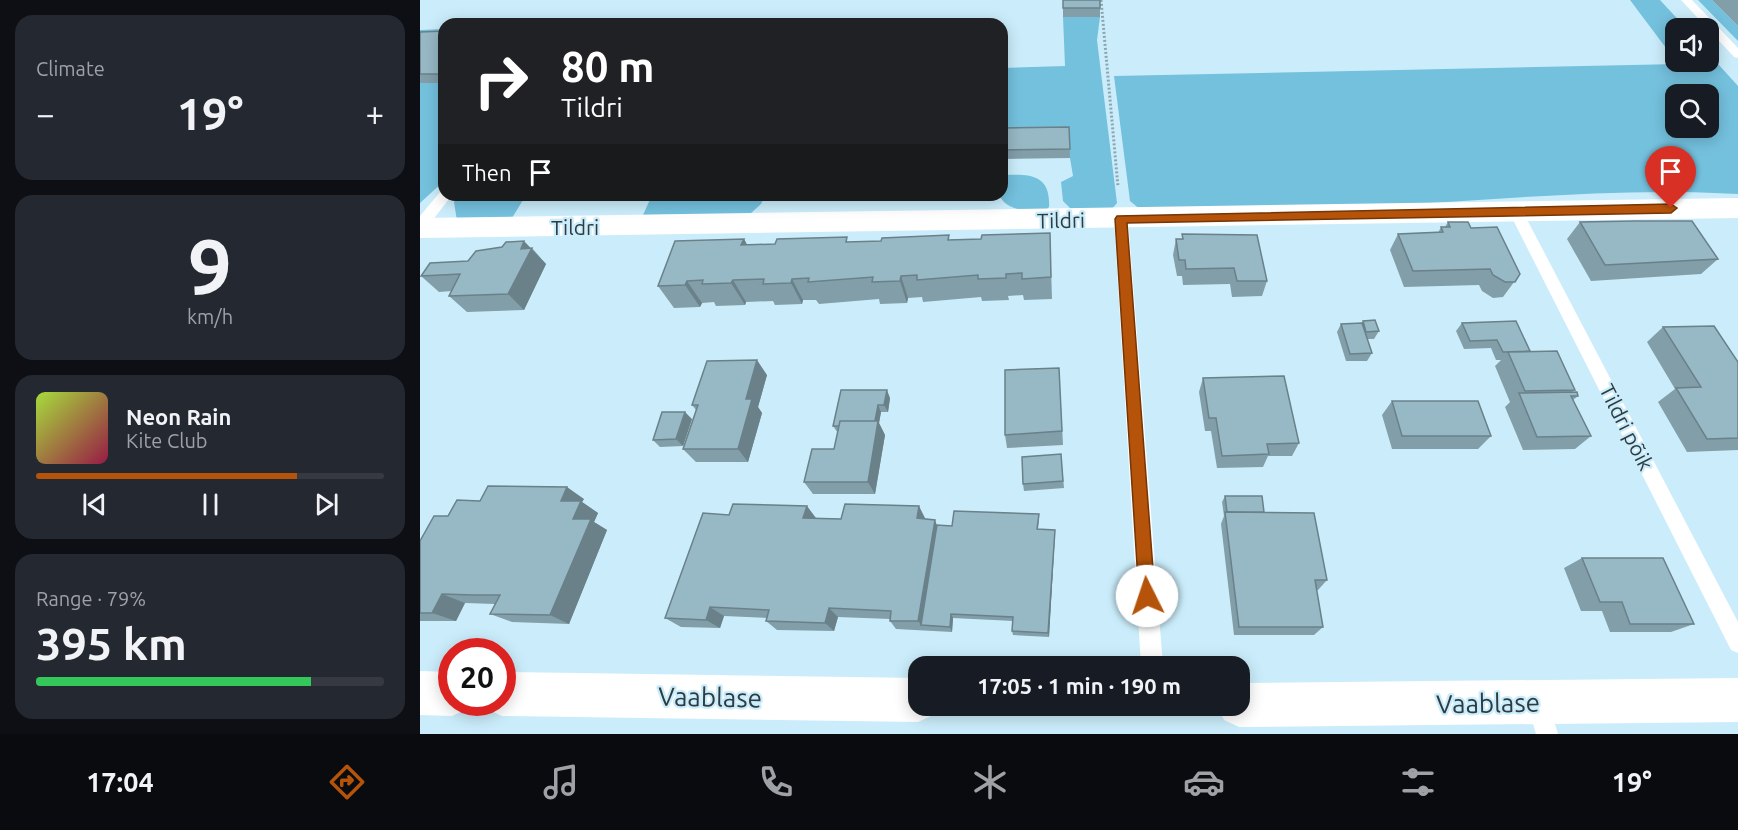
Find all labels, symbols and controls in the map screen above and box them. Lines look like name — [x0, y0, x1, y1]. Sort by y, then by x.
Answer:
map controls — [1665, 18, 1719, 138]
button: sound — [1665, 18, 1719, 72]
icon: right — [462, 42, 540, 120]
text: 80 m — [561, 43, 655, 90]
text: Climate — [36, 57, 105, 80]
button: search — [1665, 84, 1719, 138]
text: 19° — [177, 88, 243, 139]
text: Tildri — [561, 92, 623, 122]
text: − — [36, 95, 55, 132]
text: + — [365, 95, 384, 132]
pin — [1645, 146, 1696, 208]
icon: arrive — [1654, 155, 1687, 188]
icon: arrive — [524, 156, 557, 189]
text: Then — [462, 160, 512, 185]
street label: Tildri — [1037, 208, 1085, 232]
street label: Tildri — [551, 215, 599, 239]
text: 9 — [188, 222, 232, 310]
text: km/h — [187, 305, 233, 328]
street label: Tildri põik — [1595, 380, 1659, 474]
text: Neon Rain — [126, 404, 231, 429]
text: Kite Club — [126, 429, 208, 452]
icon: previous — [78, 488, 111, 521]
icon: pause — [194, 488, 227, 521]
icon: next — [310, 488, 343, 521]
position arrow — [1115, 564, 1179, 628]
text: Range · 79% — [36, 587, 146, 610]
text: 395 km — [36, 618, 187, 669]
speed limit sign: 20 — [438, 638, 516, 716]
text: 17:05 · 1 min · 190 m — [977, 673, 1181, 698]
street label: Vaablase — [658, 682, 762, 712]
street label: Vaablase — [1436, 688, 1540, 718]
icon: directions — [326, 761, 368, 803]
icon: music — [540, 761, 582, 803]
icon: phone — [755, 761, 797, 803]
icon: climate — [969, 761, 1011, 803]
icon: car — [1183, 761, 1225, 803]
icon: filters — [1397, 761, 1439, 803]
text: 17:04 — [86, 767, 154, 797]
text: 19° — [1612, 767, 1652, 797]

